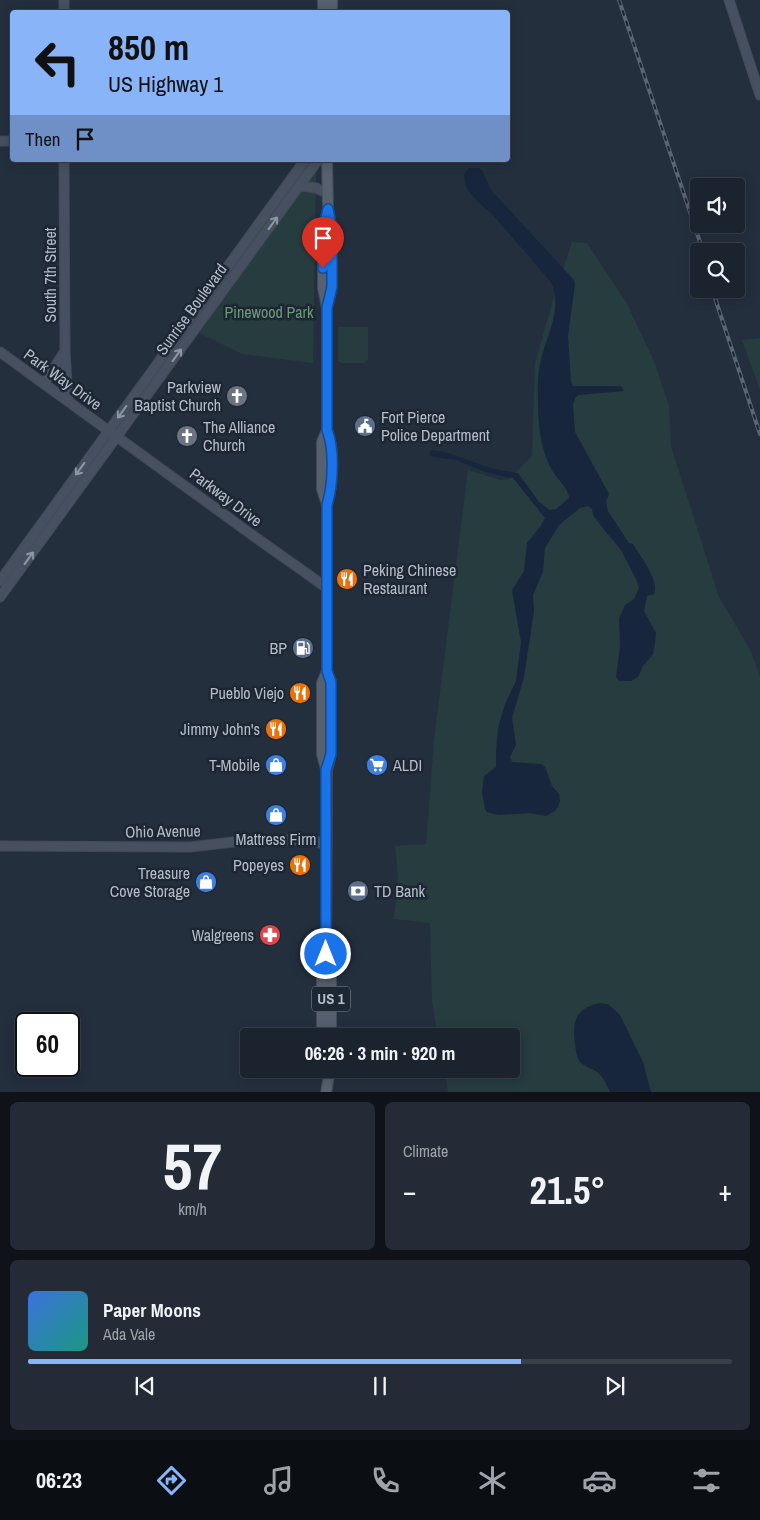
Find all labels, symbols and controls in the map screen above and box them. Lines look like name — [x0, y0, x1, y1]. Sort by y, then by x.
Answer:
text: 850 m — [108, 24, 189, 71]
icon: left — [25, 30, 90, 95]
text: US Highway 1 — [108, 69, 223, 99]
icon: arrive — [71, 125, 99, 153]
text: Then — [25, 126, 61, 152]
map controls — [690, 178, 745, 298]
button: sound — [690, 178, 745, 233]
one-way arrow — [268, 216, 278, 230]
pin — [302, 217, 344, 268]
icon: arrive — [309, 224, 337, 252]
street label: South 7th Street — [39, 227, 61, 322]
button: search — [690, 243, 745, 298]
street label: Sunrise Boulevard — [150, 259, 232, 359]
park label: Pinewood Park — [225, 301, 314, 323]
street label: Park Way Drive — [20, 343, 106, 415]
one-way arrow — [172, 348, 182, 362]
place label: Parkview Baptist Church — [134, 376, 222, 416]
church icon: Parkview Baptist Church — [225, 384, 249, 408]
one-way arrow — [117, 405, 127, 419]
place label: Fort Pierce Police Department — [381, 406, 490, 446]
public building icon: Fort Pierce Police Department — [353, 414, 377, 438]
place label: The Alliance Church — [203, 416, 275, 456]
church icon: The Alliance Church — [175, 424, 199, 448]
one-way arrow — [75, 462, 85, 476]
street label: Parkway Drive — [185, 463, 267, 531]
one-way arrow — [24, 551, 34, 565]
place label: Peking Chinese Restaurant — [363, 559, 456, 599]
restaurant icon: Peking Chinese Restaurant — [335, 567, 359, 591]
fuel station icon: BP — [291, 636, 315, 660]
place label: BP — [269, 637, 287, 659]
restaurant icon: Pueblo Viejo — [288, 681, 312, 705]
place label: Pueblo Viejo — [210, 682, 284, 704]
restaurant icon: Jimmy John's — [264, 717, 288, 741]
place label: Jimmy John's — [180, 718, 260, 740]
shop icon: T-Mobile — [264, 753, 288, 777]
supermarket icon: ALDI — [365, 753, 389, 777]
place label: T-Mobile — [209, 754, 260, 776]
place label: ALDI — [392, 754, 422, 776]
shop icon: Mattress Firm — [264, 803, 288, 827]
street label: Ohio Avenue — [125, 819, 201, 843]
place label: Mattress Firm — [236, 828, 316, 850]
restaurant icon: Popeyes — [288, 853, 312, 877]
place label: Popeyes — [233, 854, 284, 876]
place label: Treasure Cove Storage — [110, 862, 190, 902]
shop icon: Treasure Cove Storage — [194, 870, 218, 894]
bank icon: TD Bank — [346, 879, 370, 903]
place label: TD Bank — [374, 880, 425, 902]
pharmacy icon: Walgreens — [258, 923, 282, 947]
place label: Walgreens — [192, 924, 254, 946]
position arrow — [299, 927, 351, 979]
road number: US 1 — [312, 986, 350, 1012]
speed limit sign: 60 — [15, 1012, 80, 1077]
text: 06:26 · 3 min · 920 m — [305, 1040, 455, 1066]
text: 57 — [163, 1122, 222, 1209]
text: Climate — [403, 1140, 448, 1162]
text: 21.5° — [530, 1165, 605, 1216]
text: − — [403, 1172, 416, 1210]
text: + — [719, 1172, 732, 1210]
text: km/h — [178, 1198, 207, 1220]
text: Paper Moons — [103, 1297, 201, 1323]
text: Ada Vale — [103, 1323, 155, 1345]
icon: previous — [131, 1372, 159, 1400]
icon: pause — [366, 1372, 394, 1400]
icon: next — [601, 1372, 629, 1400]
icon: directions — [154, 1463, 189, 1498]
icon: music — [261, 1463, 296, 1498]
icon: phone — [368, 1463, 403, 1498]
icon: climate — [475, 1463, 510, 1498]
icon: car — [582, 1463, 617, 1498]
icon: filters — [689, 1463, 724, 1498]
text: 06:23 — [36, 1465, 82, 1495]

